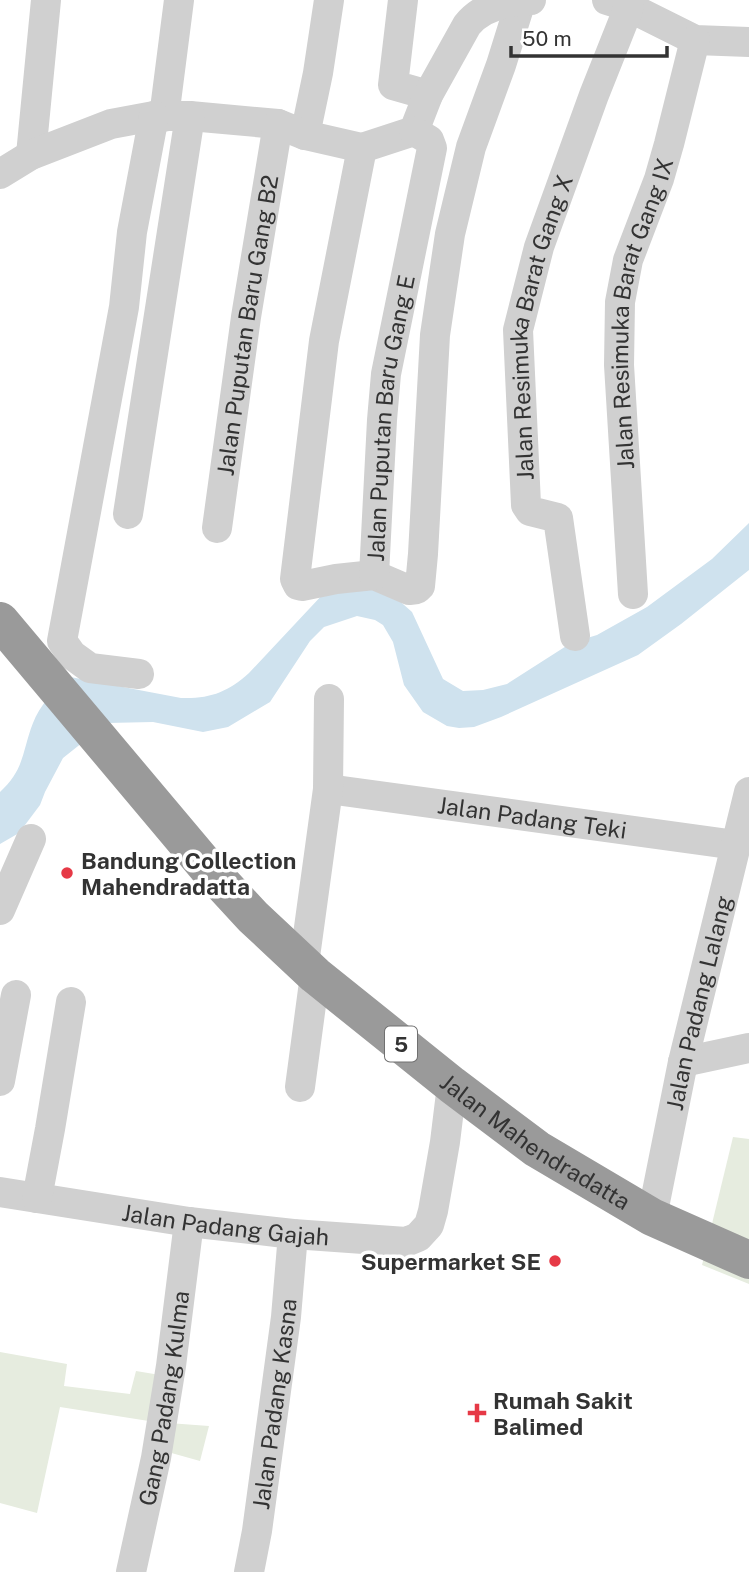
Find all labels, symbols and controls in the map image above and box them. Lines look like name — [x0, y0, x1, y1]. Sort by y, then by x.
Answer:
scale bar — [511, 14, 667, 58]
text: 50 m — [522, 26, 572, 51]
street label: Jalan Resimuka Barat Gang IX — [605, 155, 678, 470]
street label: Jalan Resimuka Barat Gang X — [504, 171, 578, 481]
street label: Jalan Puputan Baru Gang B2 — [211, 173, 283, 477]
street label: Jalan Puputan Baru Gang E — [361, 272, 419, 562]
street label: Jalan Padang Teki — [436, 791, 628, 843]
place label: Bandung Collection Mahendradatta — [81, 847, 296, 900]
marker: Bandung Collection Mahendradatta — [59, 865, 75, 881]
street label: Jalan Padang Lalang — [660, 893, 737, 1113]
road number: 5 — [385, 1026, 417, 1062]
street label: Jalan Mahendradatta — [435, 1068, 635, 1215]
street label: Jalan Padang Gajah — [120, 1198, 330, 1250]
place label: Supermarket SE — [361, 1248, 541, 1275]
marker: Supermarket SE — [547, 1253, 563, 1269]
street label: Gang Padang Kulma — [132, 1289, 194, 1508]
street label: Jalan Padang Kasna — [247, 1297, 301, 1511]
place label: Rumah Sakit Balimed — [493, 1387, 633, 1440]
marker: Rumah Sakit Balimed — [467, 1403, 487, 1423]

